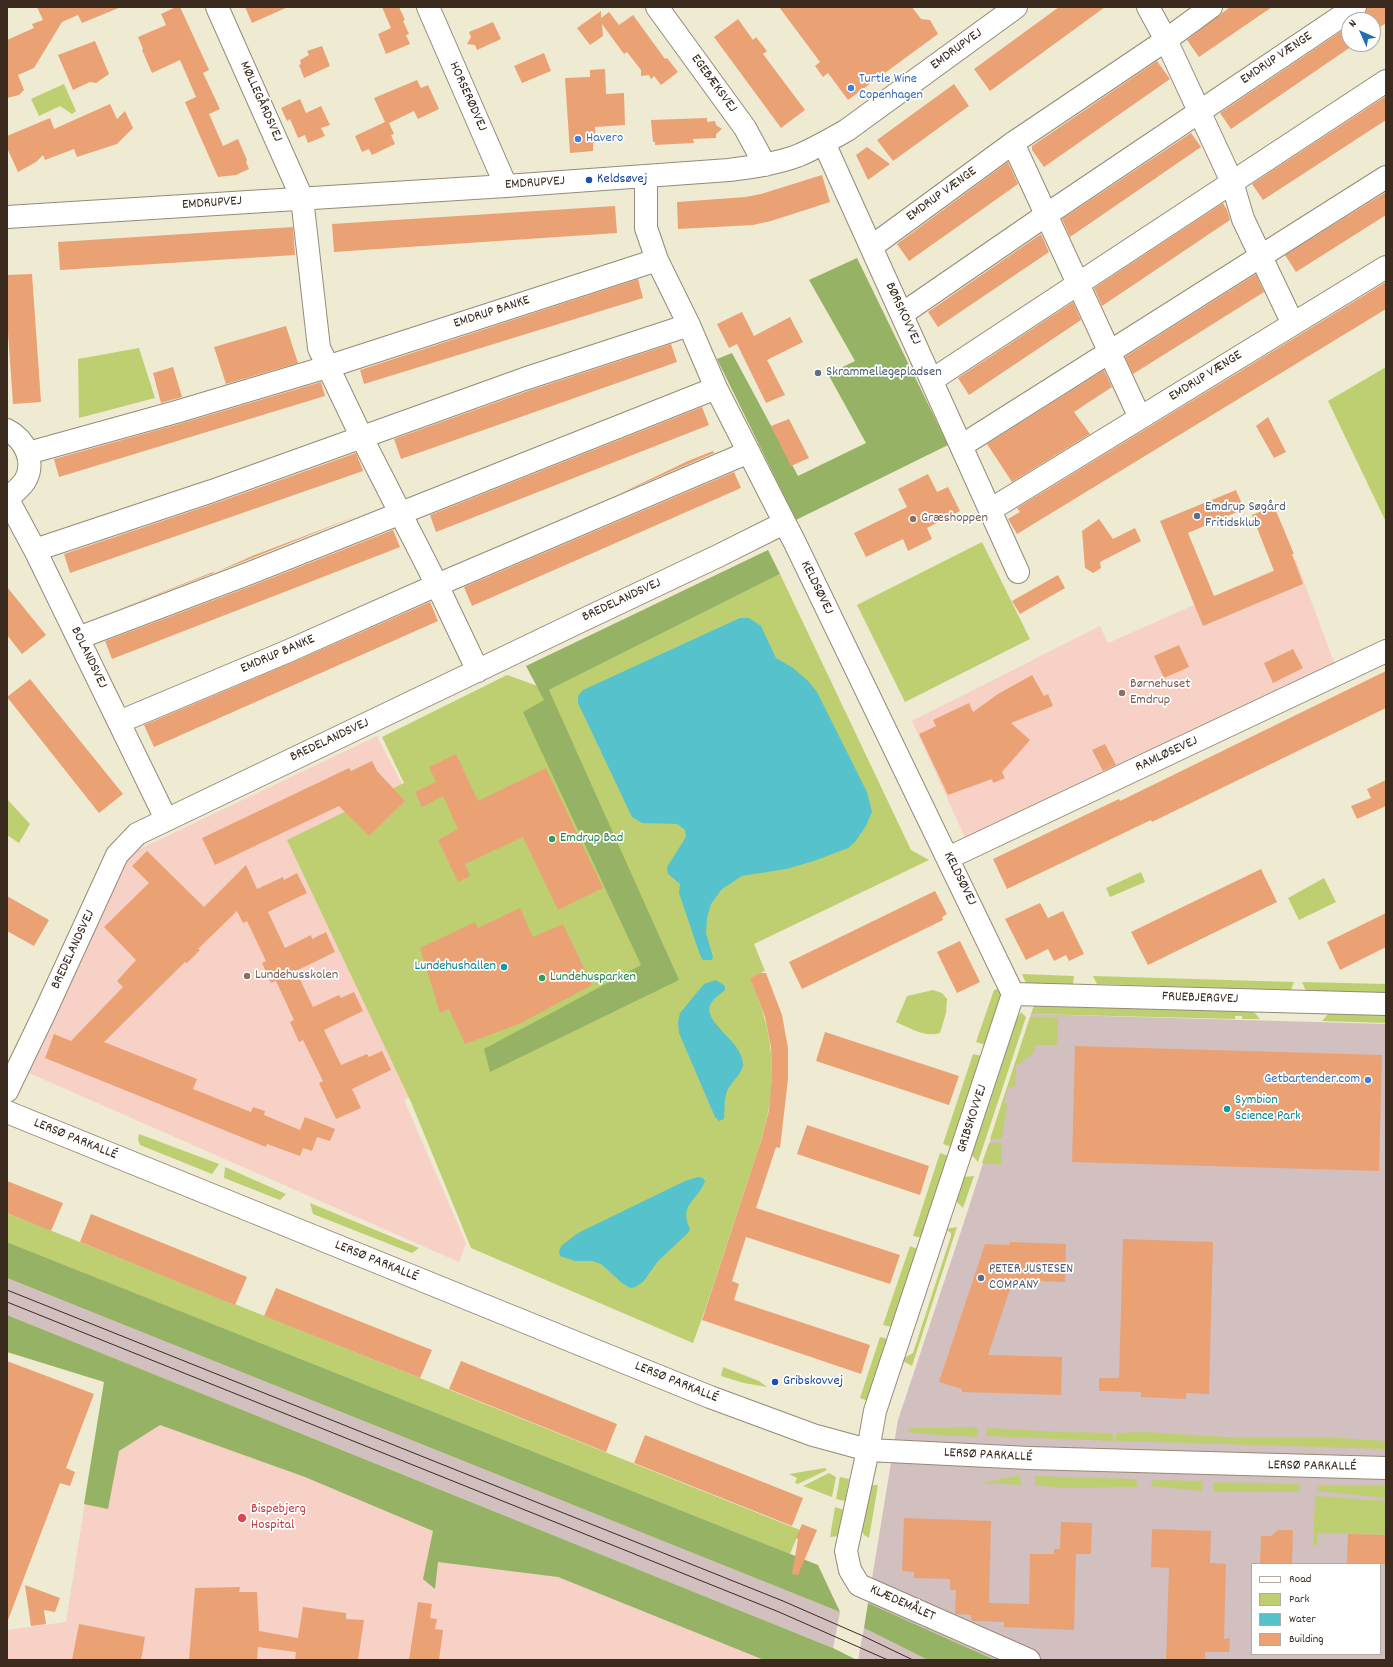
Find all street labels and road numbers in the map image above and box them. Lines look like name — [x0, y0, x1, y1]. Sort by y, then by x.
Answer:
street label: EMDRUPVEJ — [928, 26, 986, 74]
street label: EMDRUP VÆNGE — [1238, 29, 1316, 89]
street label: EGEBÆKSVEJ — [686, 52, 740, 116]
street label: MØLLEGÅRDSVEJ — [235, 59, 285, 145]
street label: HORSERØDVEJ — [444, 60, 490, 134]
street label: EMDRUP VÆNGE — [904, 164, 980, 226]
street label: EMDRUPVEJ — [505, 174, 565, 194]
street label: EMDRUPVEJ — [182, 194, 242, 214]
street label: BØRSKOVVEJ — [880, 280, 924, 348]
street label: EMDRUP BANKE — [452, 293, 532, 333]
street label: EMDRUP VÆNGE — [1166, 348, 1246, 406]
street label: KELDSØVEJ — [796, 558, 836, 618]
street label: BREDELANDSVEJ — [580, 575, 664, 627]
street label: BOLANDSVEJ — [66, 624, 110, 692]
street label: EMDRUP BANKE — [238, 632, 318, 678]
street label: BREDELANDSVEJ — [288, 715, 372, 767]
street label: RAMLØSEVEJ — [1133, 733, 1201, 777]
street label: KELDSØVEJ — [939, 849, 979, 909]
street label: BREDELANDSVEJ — [48, 908, 100, 992]
street label: FRUEBJERGVEJ — [1162, 989, 1238, 1009]
street label: GRIBSKOVVEJ — [954, 1083, 992, 1155]
street label: LERSØ PARKALLÉ — [31, 1116, 119, 1164]
street label: LERSØ PARKALLÉ — [332, 1238, 420, 1286]
street label: LERSØ PARKALLÉ — [632, 1359, 720, 1407]
street label: LERSØ PARKALLÉ — [943, 1445, 1033, 1467]
street label: LERSØ PARKALLÉ — [1268, 1458, 1356, 1476]
street label: KLÆDEMÅLET — [867, 1582, 937, 1626]

